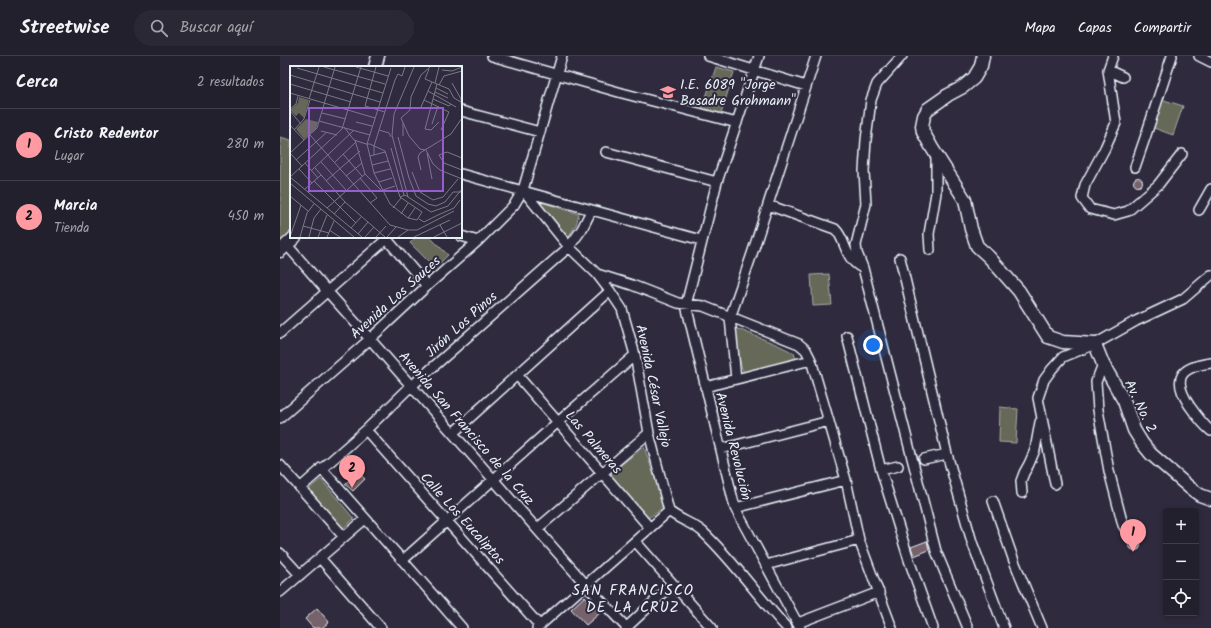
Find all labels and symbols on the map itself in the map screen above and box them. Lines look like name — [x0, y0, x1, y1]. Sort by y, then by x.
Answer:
inset map — [290, 66, 462, 238]
place label: I.E. 6089 "Jorge Basadre Grohmann" — [680, 74, 796, 112]
school or university icon: I.E. 6089 "Jorge Basadre Grohmann" — [659, 83, 677, 101]
street label: Avenida Los Sauces — [345, 251, 446, 345]
street label: Jirón Los Pinos — [421, 286, 503, 363]
street label: Avenida César Vallejo — [629, 323, 677, 450]
your location — [863, 335, 883, 355]
street label: Avenida San Francisco de la Cruz — [393, 347, 539, 511]
street label: Av. No. 2 — [1118, 376, 1162, 437]
street label: Avenida Revolución — [709, 390, 757, 503]
street label: Las Palmeras — [559, 406, 627, 479]
pin: 2 — [339, 455, 365, 488]
street label: Calle Los Eucaliptos — [415, 467, 510, 570]
pin: 1 — [1120, 519, 1146, 552]
district label: SAN FRANCISCO DE LA CRUZ — [572, 579, 694, 620]

